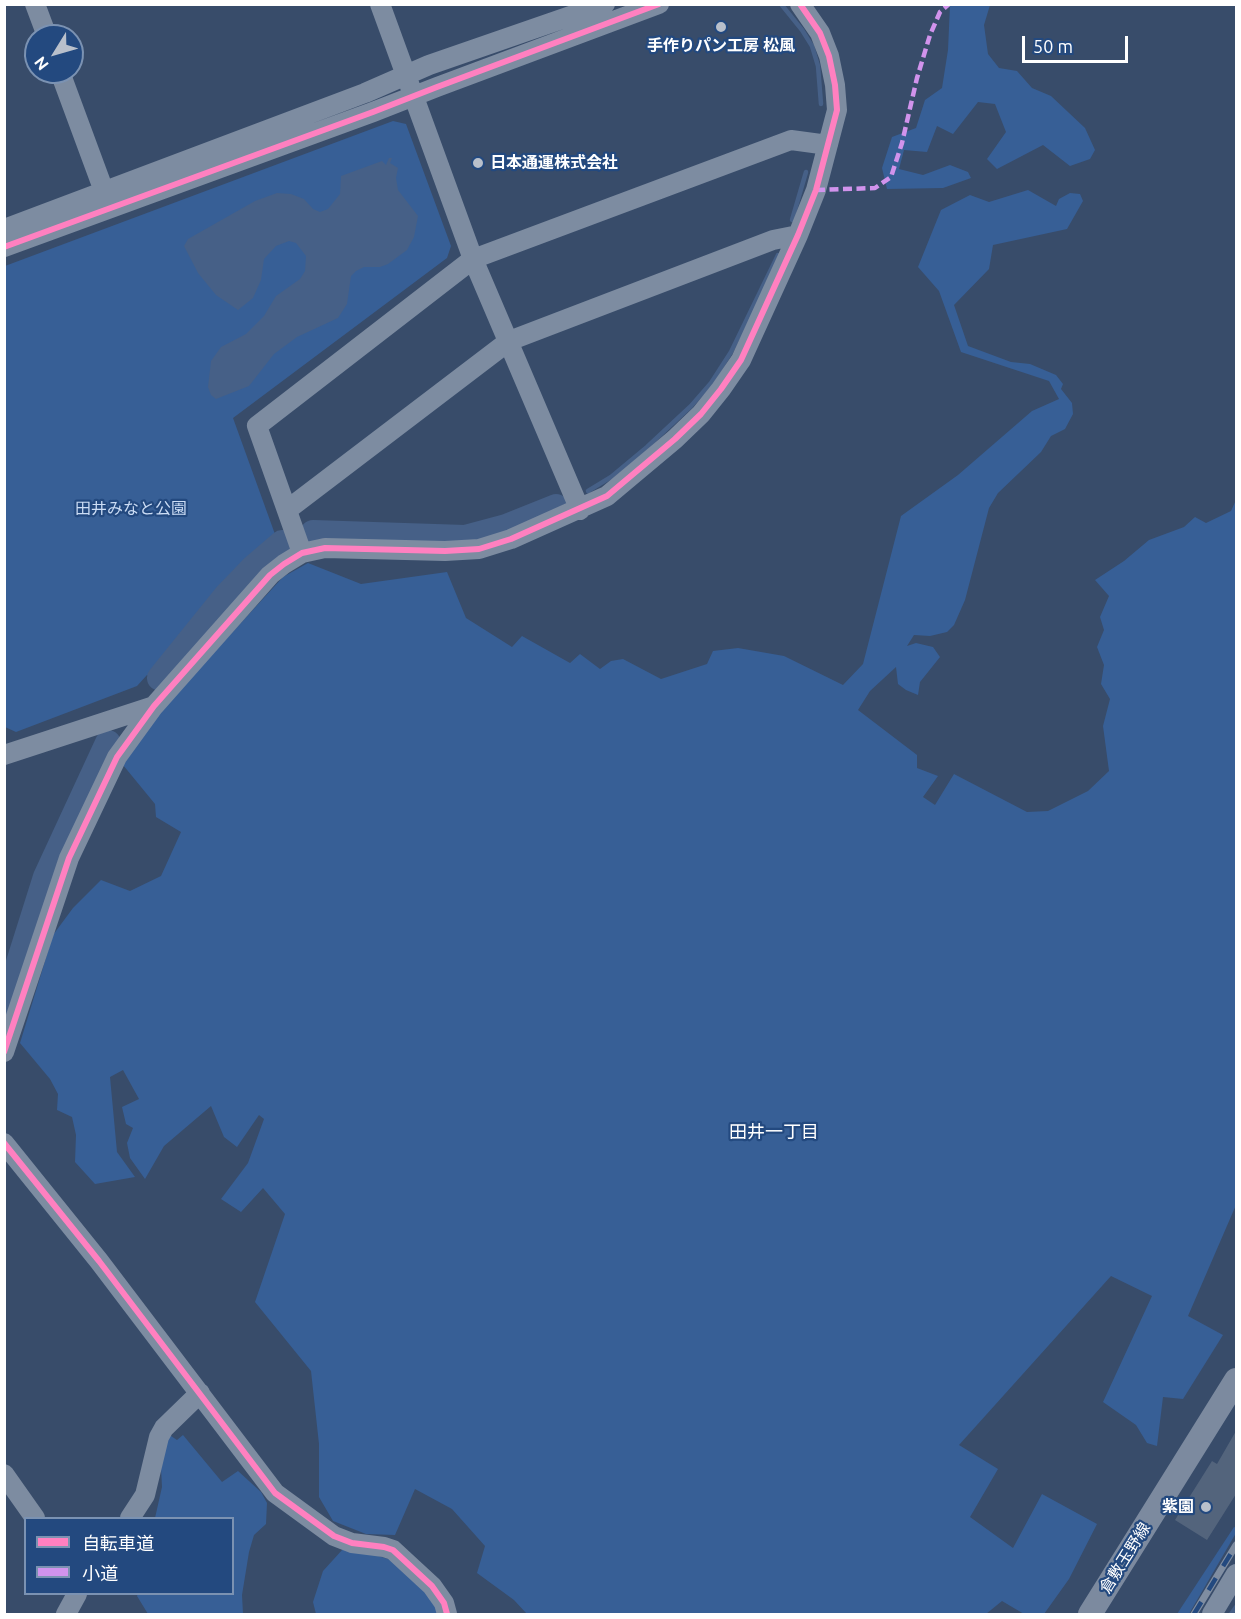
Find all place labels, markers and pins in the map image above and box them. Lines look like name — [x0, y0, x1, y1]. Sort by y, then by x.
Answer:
marker: 手作りパン工房 松風 — [714, 20, 728, 34]
place label: 手作りパン工房 松風 — [647, 36, 795, 56]
place label: 日本通運株式会社 — [490, 153, 618, 173]
marker: 日本通運株式会社 — [471, 156, 485, 170]
place label: 紫園 — [1162, 1497, 1194, 1517]
marker: 紫園 — [1199, 1500, 1213, 1514]

